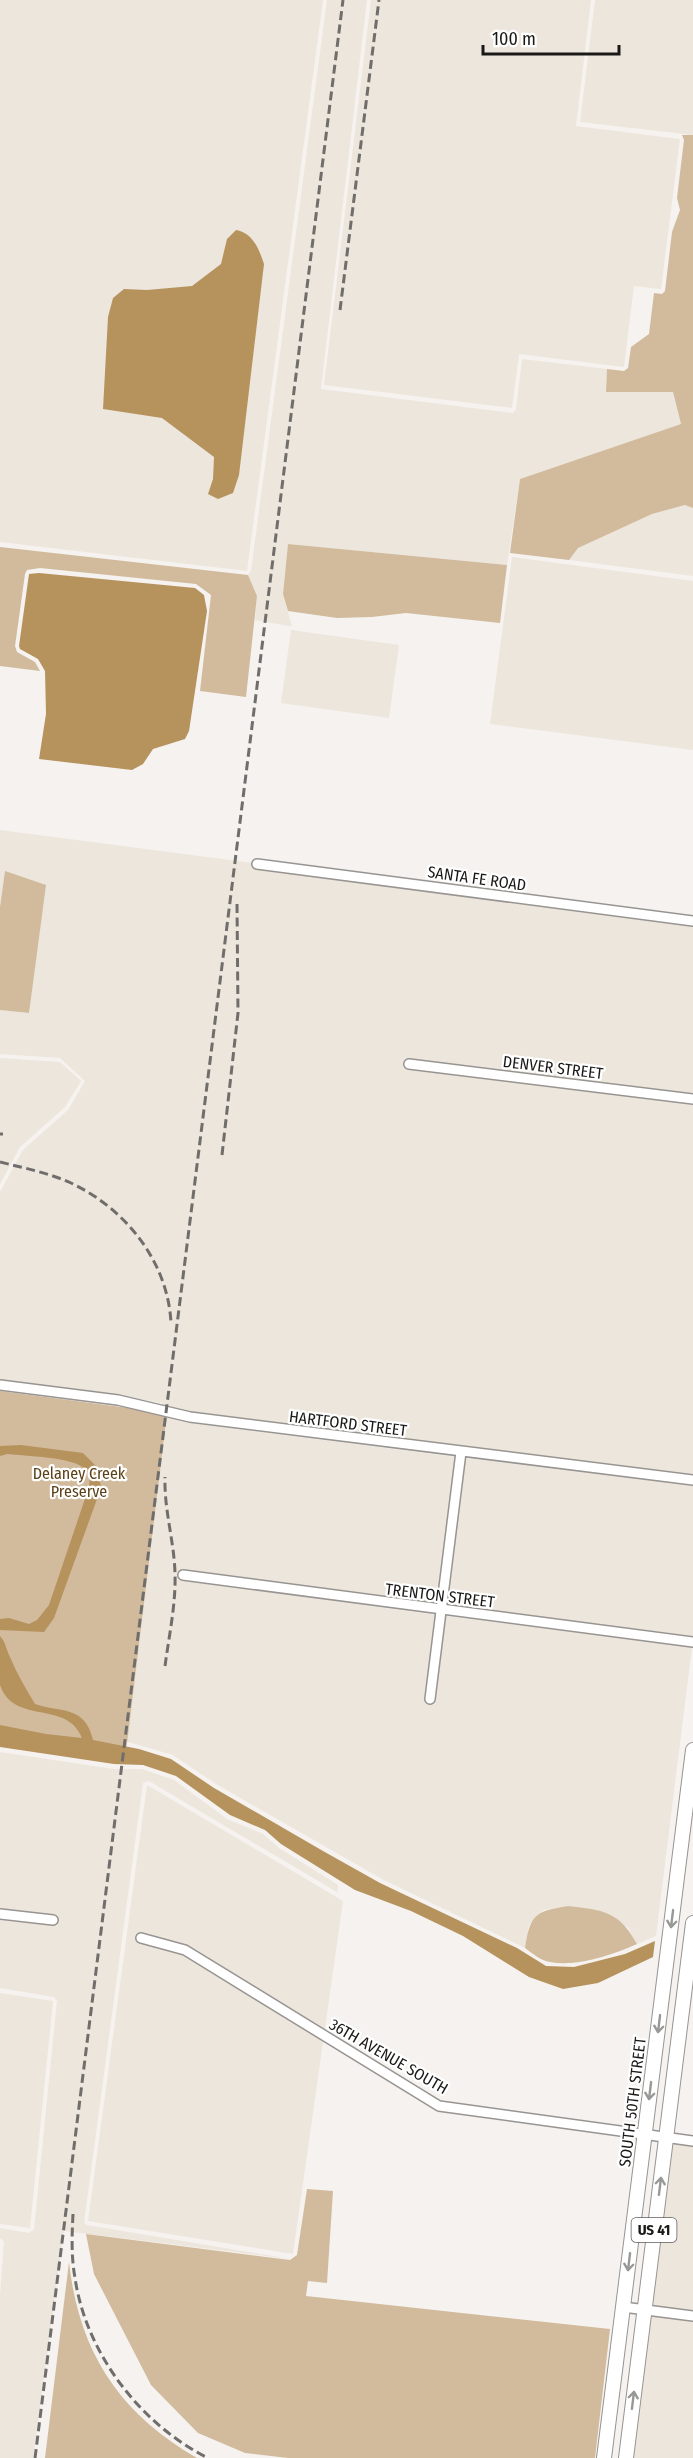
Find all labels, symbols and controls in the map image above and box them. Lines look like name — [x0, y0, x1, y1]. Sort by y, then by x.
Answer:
scale bar — [483, 18, 620, 56]
text: 100 m — [492, 28, 536, 50]
street label: SANTA FE ROAD — [426, 862, 527, 895]
street label: DENVER STREET — [502, 1052, 605, 1083]
street label: HARTFORD STREET — [288, 1407, 409, 1440]
park label: Delaney Creek Preserve — [33, 1464, 126, 1501]
street label: TRENTON STREET — [384, 1579, 496, 1612]
one-way arrow — [666, 1909, 677, 1929]
one-way arrow — [653, 2013, 664, 2033]
street label: 36TH AVENUE SOUTH — [326, 2015, 451, 2098]
street label: SOUTH 50TH STREET — [615, 2036, 650, 2168]
one-way arrow — [645, 2081, 656, 2101]
one-way arrow — [655, 2176, 666, 2196]
road number: US 41 — [632, 2218, 676, 2242]
one-way arrow — [623, 2251, 634, 2271]
one-way arrow — [628, 2391, 639, 2410]

